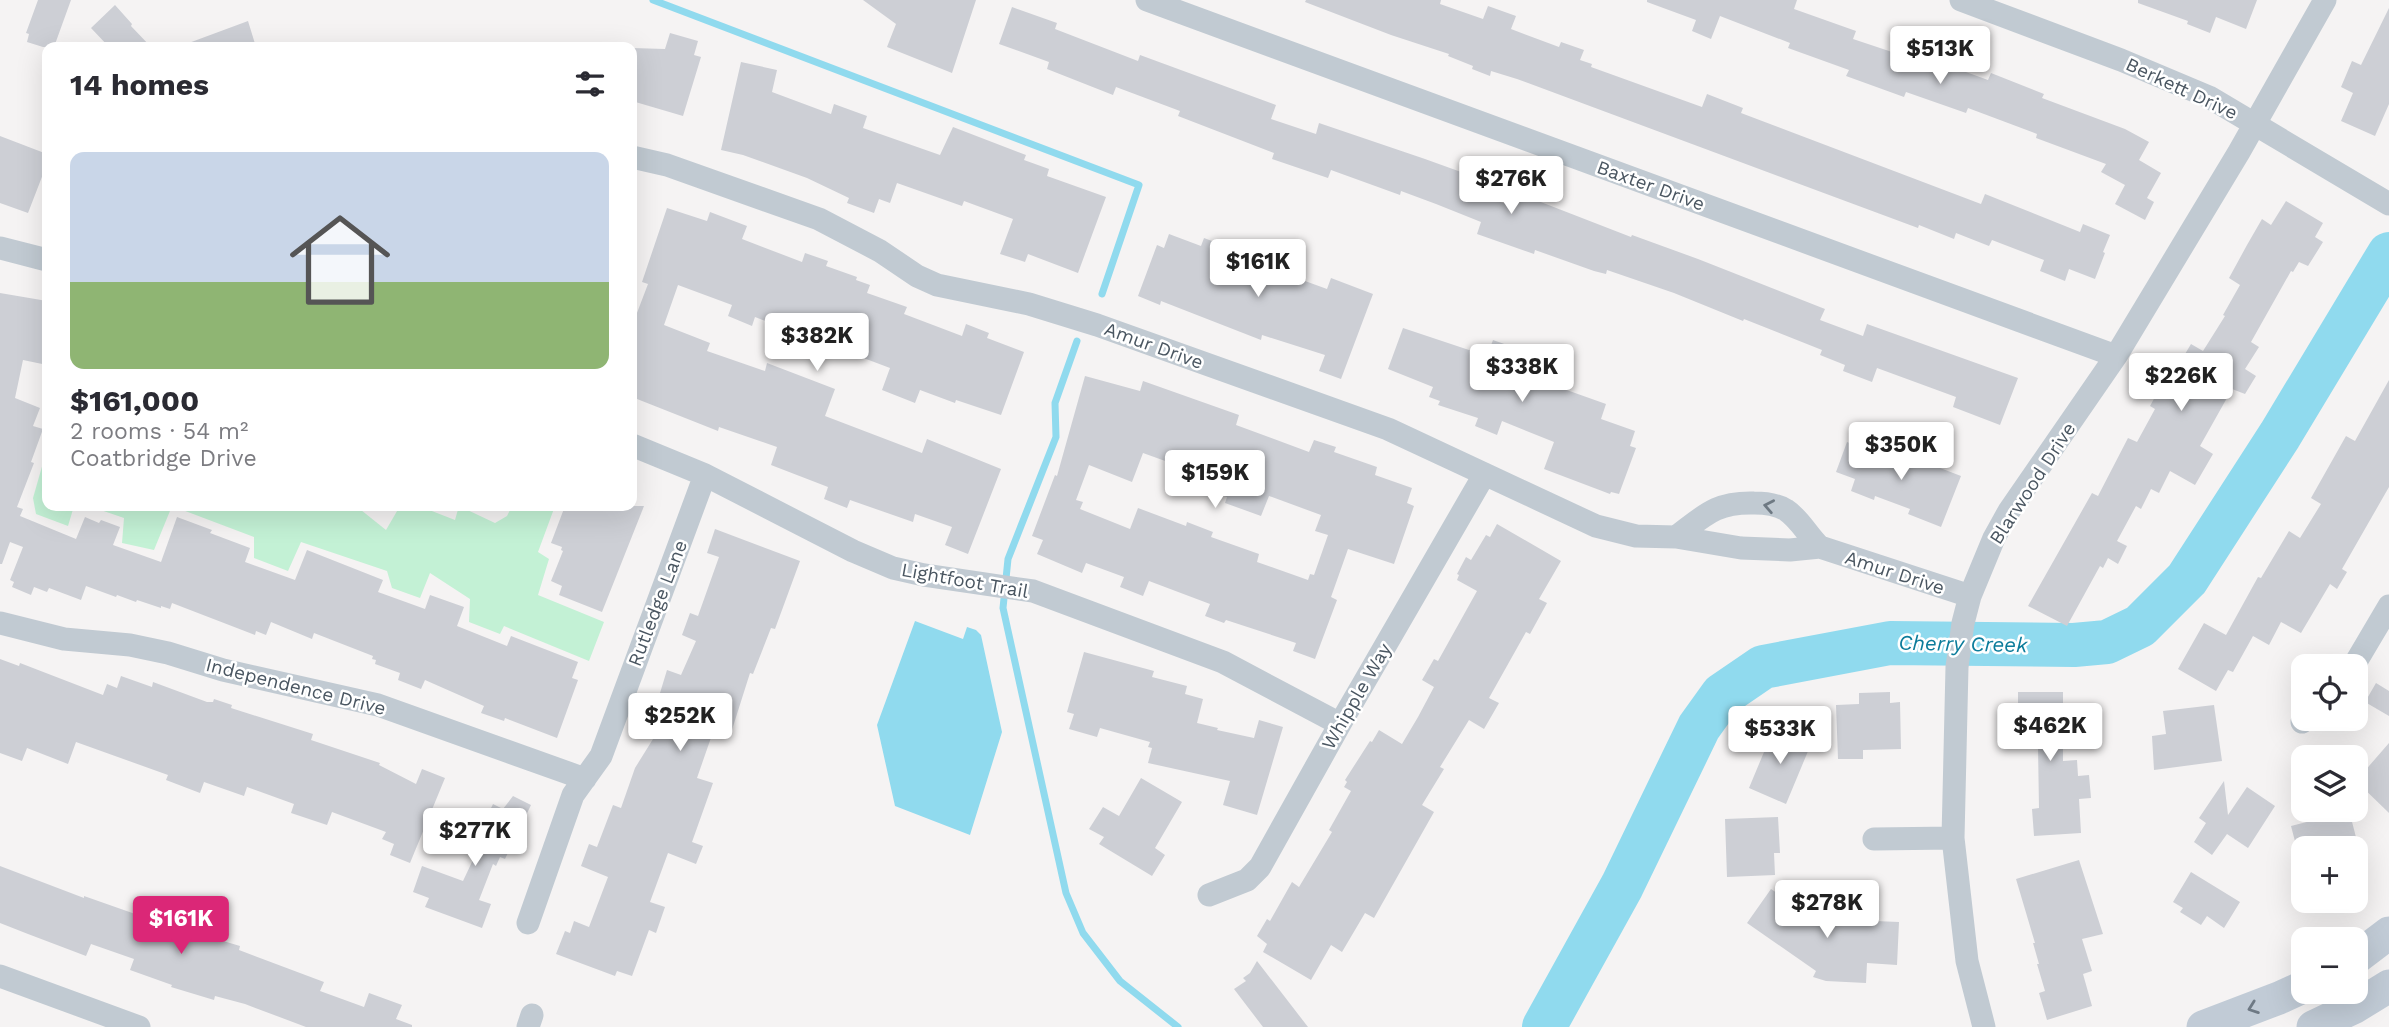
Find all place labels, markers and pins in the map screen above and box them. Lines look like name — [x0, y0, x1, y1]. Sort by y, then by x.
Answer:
pin: $513K — [1891, 27, 1989, 86]
pin: $276K — [1462, 156, 1560, 216]
pin: $161K — [1209, 240, 1307, 299]
pin: $382K — [768, 314, 866, 373]
pin: $338K — [1473, 344, 1571, 404]
pin: $226K — [2132, 354, 2230, 413]
pin: $350K — [1852, 422, 1950, 482]
pin: $159K — [1166, 450, 1264, 510]
pin: $252K — [631, 694, 729, 753]
pin: $462K — [2001, 704, 2099, 763]
pin: $533K — [1731, 706, 1829, 766]
pin: $277K — [426, 808, 524, 868]
pin: $278K — [1778, 880, 1876, 940]
pin: $161K — [132, 897, 230, 956]

